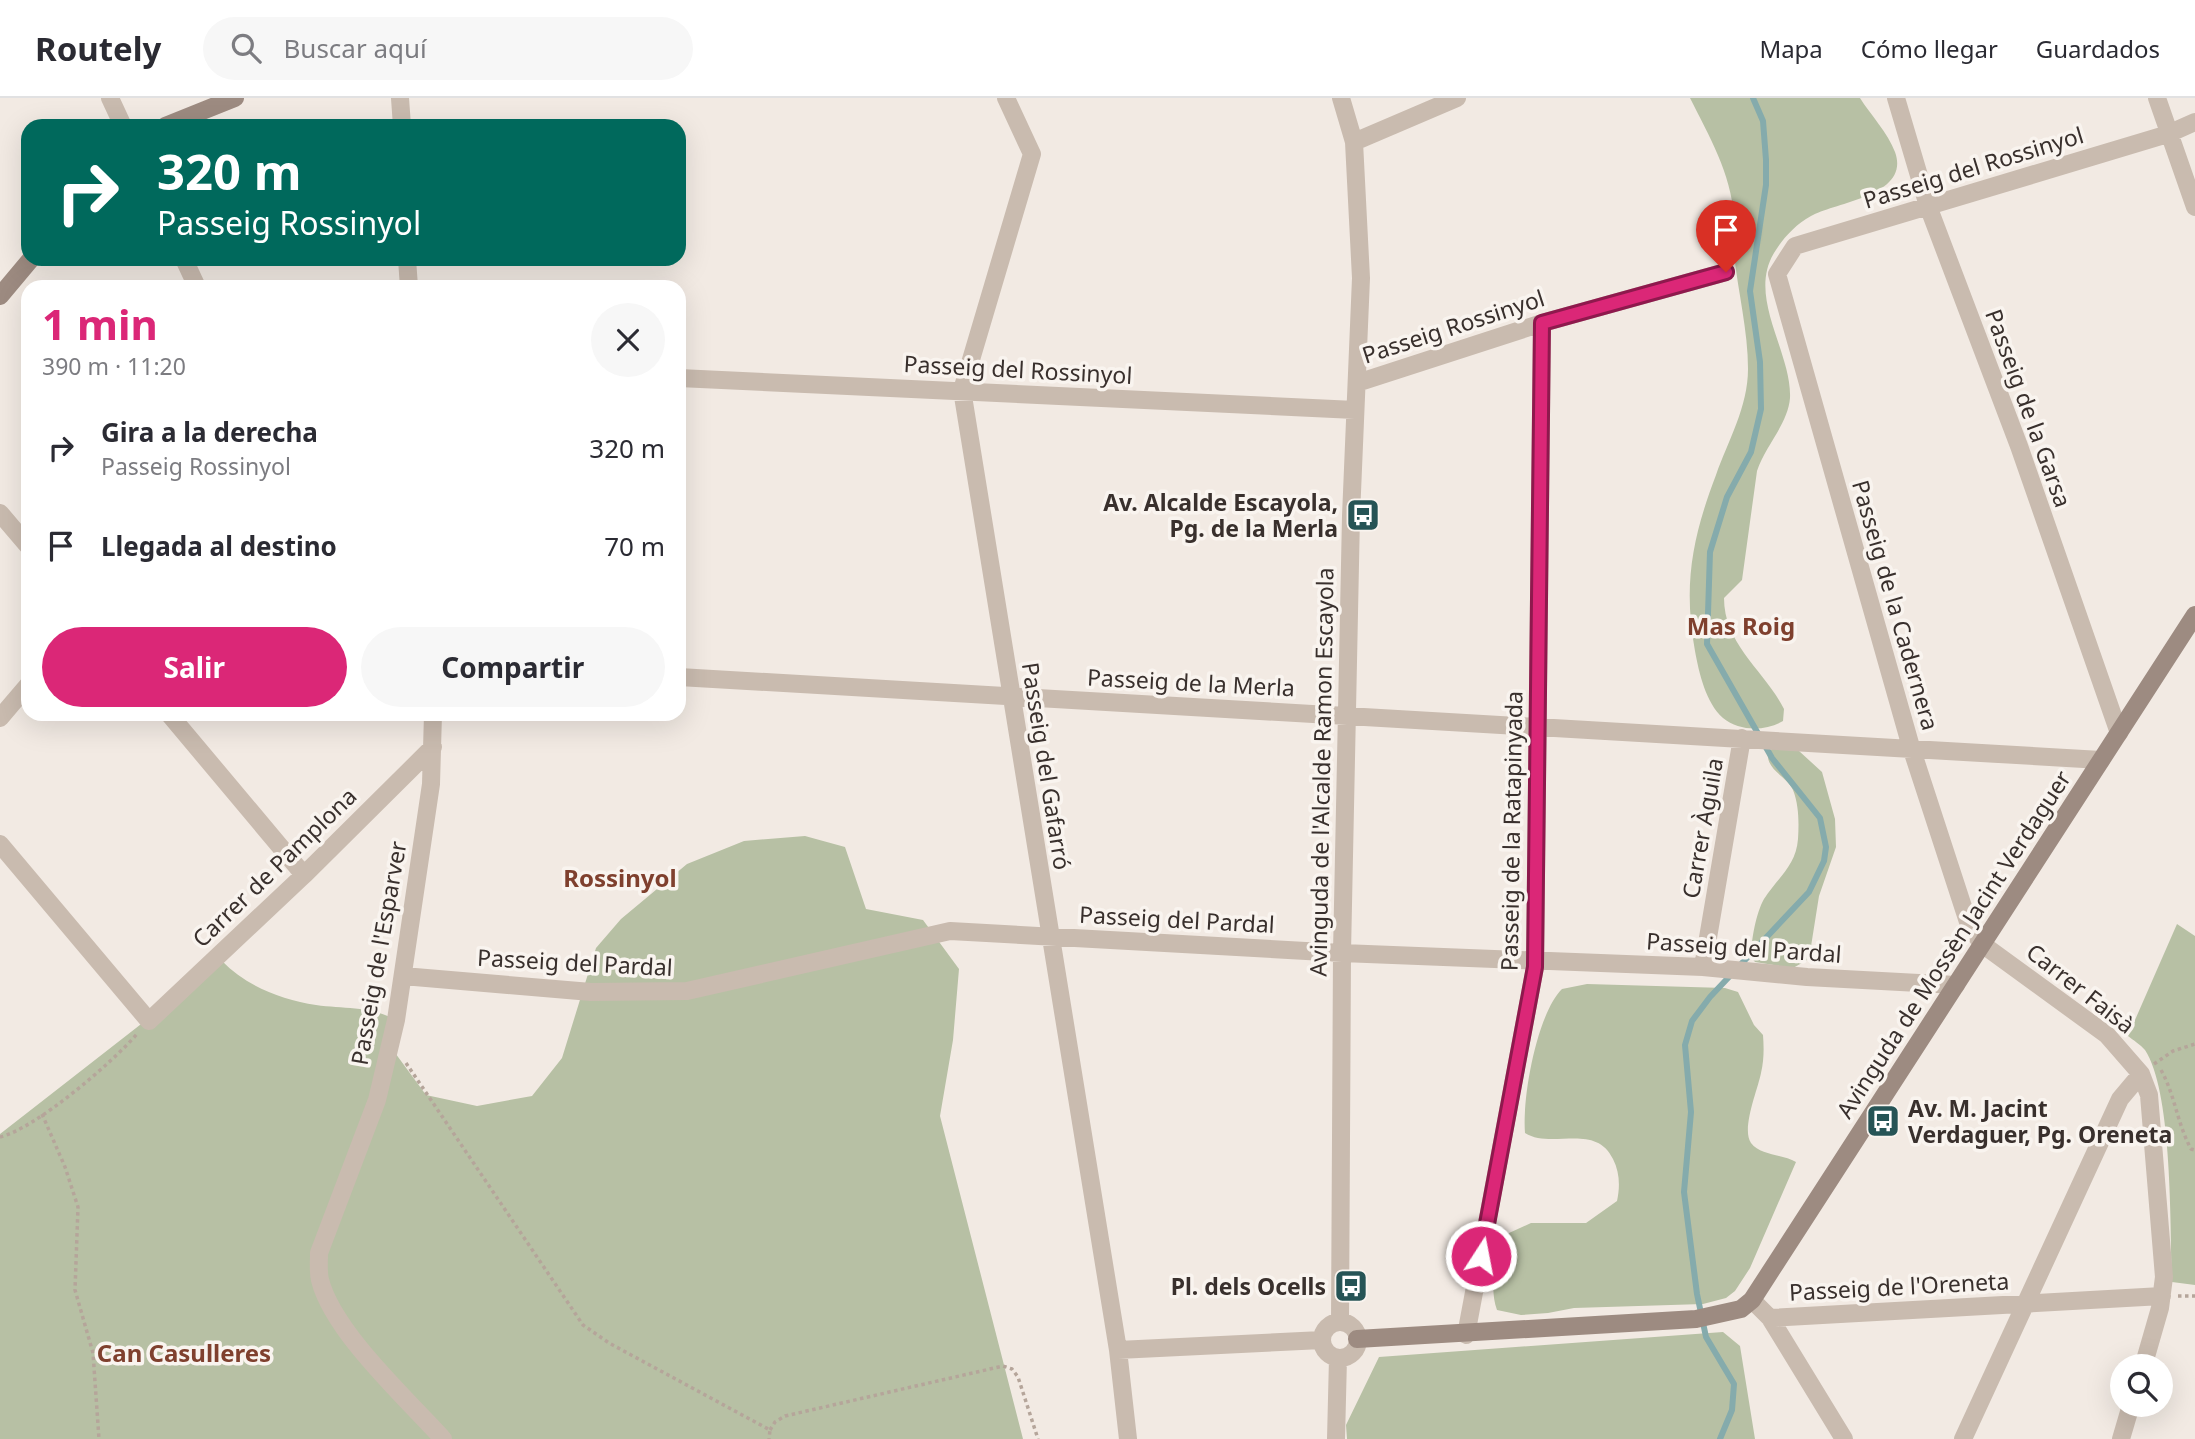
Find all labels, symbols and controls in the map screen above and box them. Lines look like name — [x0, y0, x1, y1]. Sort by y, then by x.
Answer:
search box — [203, 17, 693, 80]
text: Routely — [35, 26, 161, 71]
icon: search — [227, 29, 265, 67]
text: Buscar aquí — [283, 30, 427, 66]
text: Mapa — [1759, 32, 1823, 65]
text: Cómo llegar — [1861, 32, 1998, 65]
text: Guardados — [2036, 32, 2160, 65]
street label: Passeig del Rossinyol — [1859, 118, 2087, 216]
text: 320 m — [157, 138, 302, 204]
icon: right — [42, 147, 133, 238]
pin — [1696, 200, 1756, 272]
text: Passeig Rossinyol — [157, 201, 421, 244]
icon: arrive — [1707, 211, 1745, 249]
street label: Passeig Rossinyol — [1358, 281, 1548, 371]
text: 1 min — [42, 295, 158, 352]
button: close — [591, 303, 665, 377]
street label: Passeig de la Garsa — [1978, 304, 2080, 512]
street label: Passeig del Rossinyol — [903, 347, 1133, 391]
text: 390 m · 11:20 — [42, 350, 186, 382]
text: Gira a la derecha — [101, 414, 318, 450]
icon: right — [42, 429, 80, 467]
text: 320 m — [589, 430, 665, 466]
text: Passeig Rossinyol — [101, 450, 291, 482]
street label: Passeig de la Cadernera — [1845, 476, 1947, 734]
place label: Av. Alcalde Escayola, Pg. de la Merla — [1103, 486, 1338, 544]
bus stop icon: Av. Alcalde Escayola, Pg. de la Merla — [1344, 496, 1382, 534]
icon: arrive — [42, 527, 80, 565]
text: Llegada al destino — [101, 528, 337, 564]
text: 70 m — [604, 528, 665, 564]
street label: Avinguda de l'Alcalde Ramon Escayola — [1301, 567, 1341, 977]
district label: Mas Roig — [1687, 609, 1795, 642]
button: Salir — [42, 627, 347, 707]
button: Compartir — [361, 627, 665, 707]
street label: Passeig del Gafarró — [1015, 660, 1079, 872]
street label: Passeig de la Merla — [1086, 661, 1296, 703]
street label: Passeig de la Ratapinyada — [1493, 691, 1529, 971]
street label: Carrer Àguila — [1674, 755, 1730, 901]
street label: Avinguda de Mossèn Jacint Verdaguer — [1828, 763, 2078, 1124]
street label: Carrer de Pamplona — [185, 780, 363, 954]
street label: Passeig de l'Esparver — [343, 838, 414, 1067]
district label: Rossinyol — [563, 861, 677, 894]
street label: Passeig del Pardal — [1078, 898, 1276, 940]
street label: Passeig del Pardal — [1645, 924, 1843, 970]
street label: Carrer Faisà — [2020, 936, 2142, 1040]
street label: Passeig del Pardal — [476, 941, 674, 983]
place label: Av. M. Jacint Verdaguer, Pg. Oreneta — [1908, 1092, 2172, 1150]
bus stop icon: Av. M. Jacint Verdaguer, Pg. Oreneta — [1864, 1102, 1902, 1140]
position arrow — [1444, 1219, 1518, 1293]
street label: Passeig de l'Oreneta — [1788, 1264, 2010, 1308]
bus stop icon: Pl. dels Ocells — [1332, 1267, 1370, 1305]
place label: Pl. dels Ocells — [1171, 1270, 1326, 1302]
district label: Can Casulleres — [97, 1336, 271, 1369]
map controls — [2110, 1354, 2173, 1417]
button: search — [2110, 1354, 2173, 1417]

